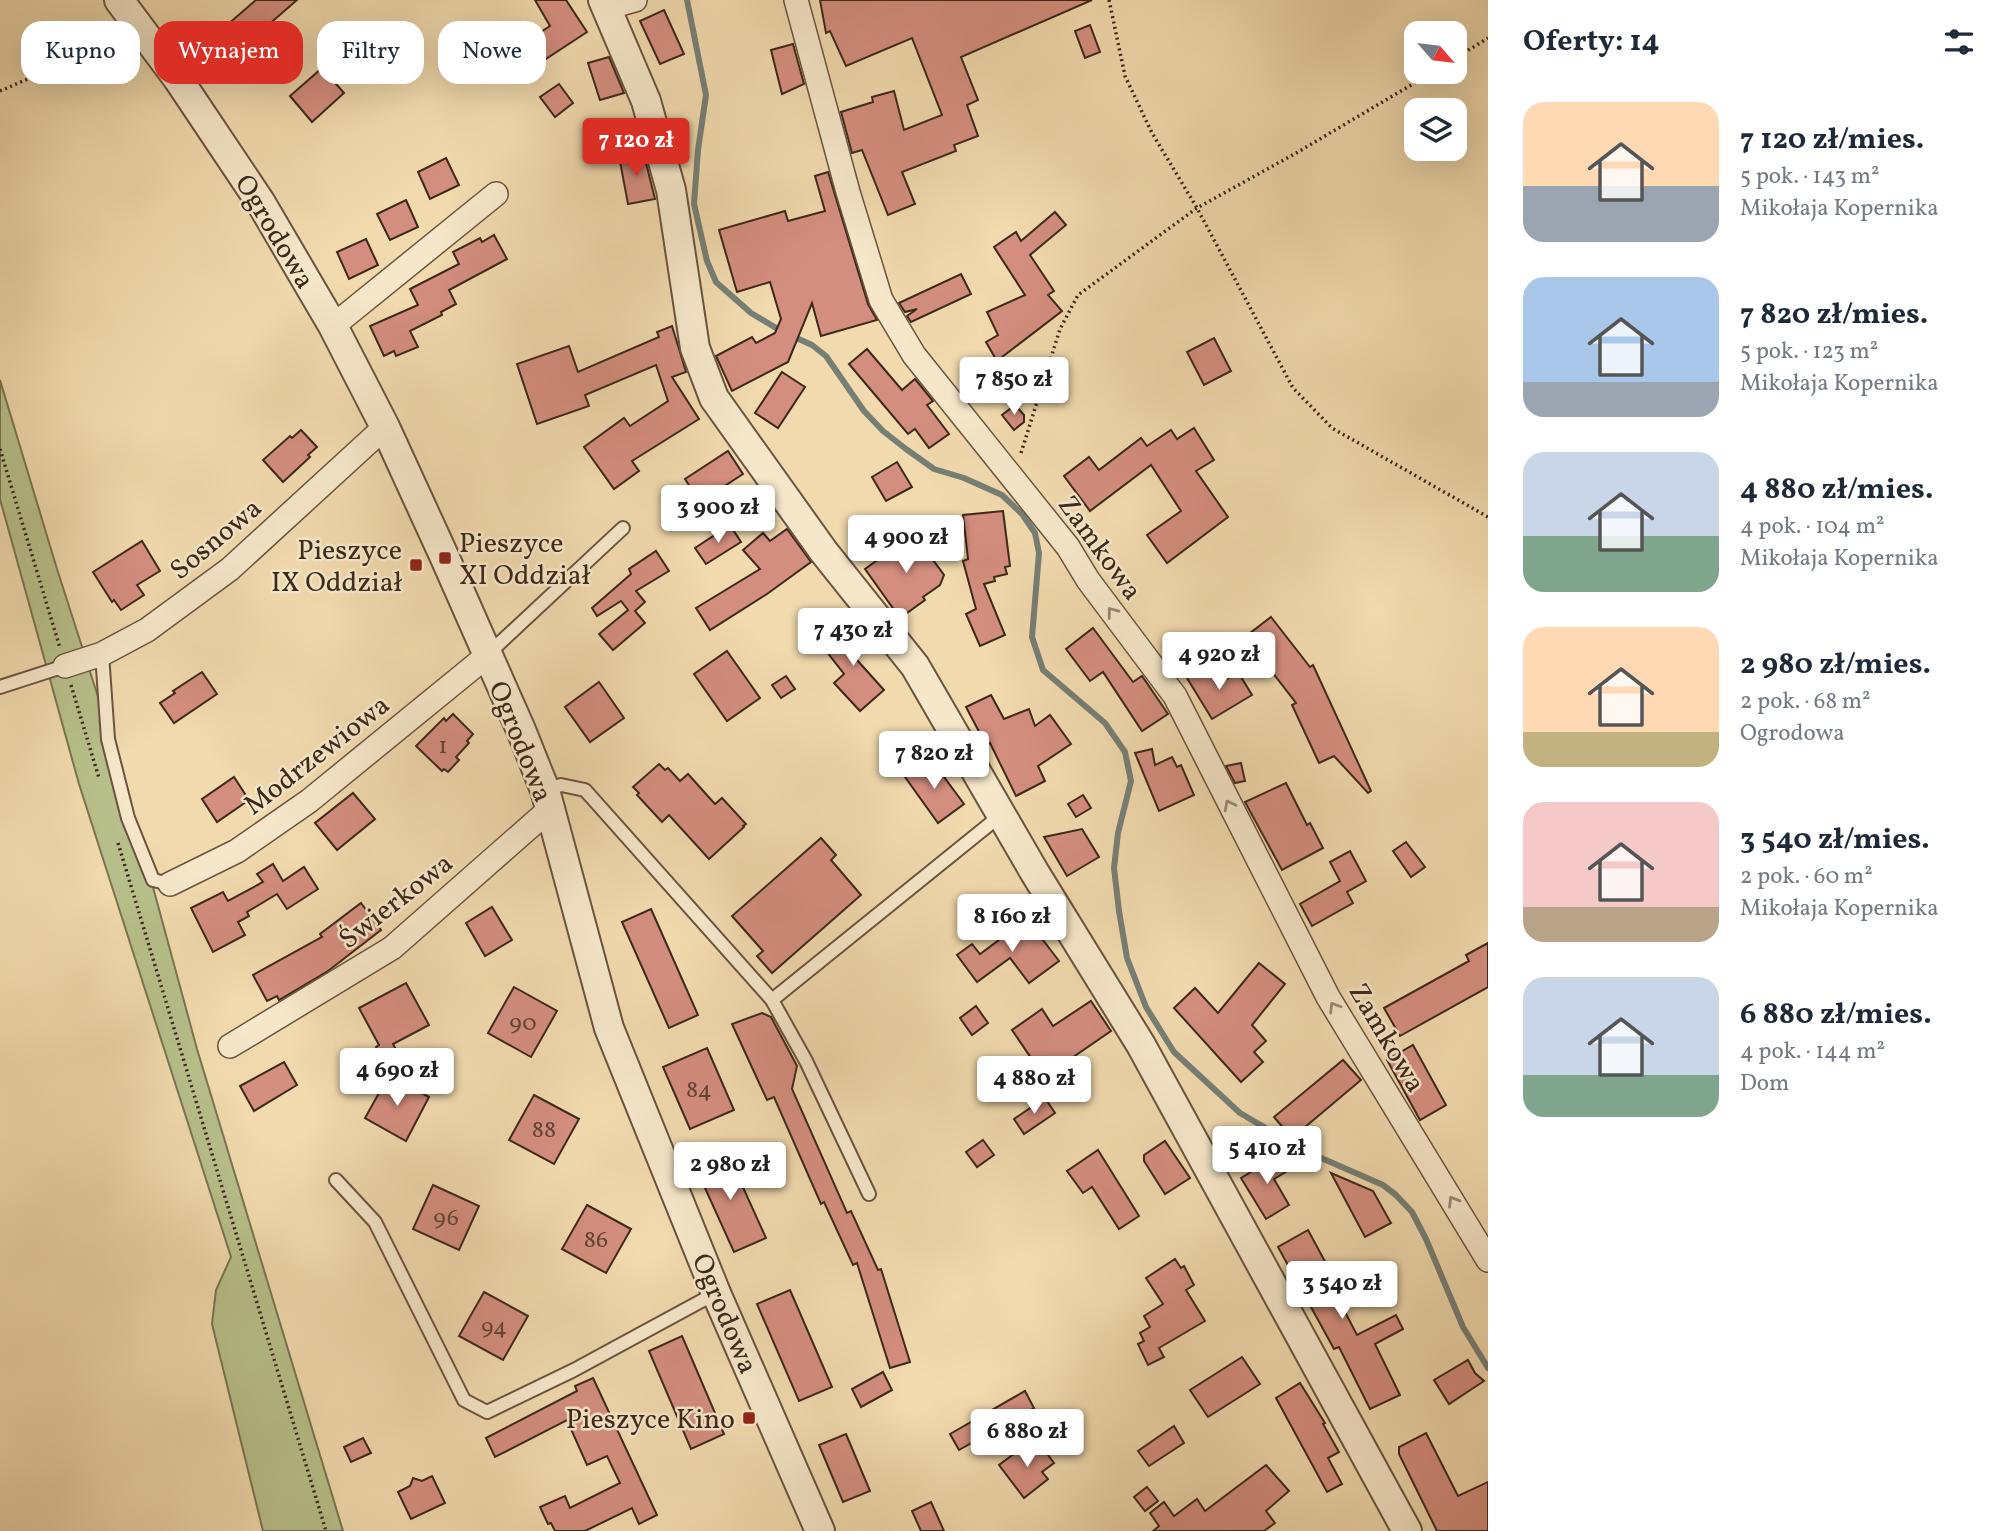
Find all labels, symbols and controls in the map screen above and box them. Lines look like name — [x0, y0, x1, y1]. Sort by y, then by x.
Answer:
chip: Kupno — [21, 21, 140, 84]
chip: Wynajem — [154, 21, 303, 84]
chip: Filtry — [317, 21, 424, 84]
chip: Nowe — [438, 21, 546, 84]
north arrow — [1404, 21, 1466, 84]
map controls — [1404, 21, 1467, 161]
text: Oferty: 14 — [1523, 21, 1660, 63]
icon: filters — [1940, 23, 1978, 61]
button: layers — [1404, 98, 1467, 161]
pin: 7 120 zł — [564, 118, 708, 178]
text: 7 120 zł/mies. — [1740, 119, 1924, 161]
text: 7 120 zł — [598, 125, 674, 157]
icon: home — [1579, 130, 1663, 214]
text: 5 pok. · 143 m² — [1740, 161, 1880, 193]
street label: Ogrodowa — [224, 168, 323, 297]
text: Mikołaja Kopernika — [1740, 193, 1939, 225]
text: 7 820 zł/mies. — [1740, 294, 1928, 336]
icon: home — [1579, 305, 1663, 389]
text: 5 pok. · 123 m² — [1740, 336, 1878, 368]
pin: 7 850 zł — [942, 358, 1086, 417]
text: 7 850 zł — [976, 364, 1052, 396]
text: Mikołaja Kopernika — [1740, 368, 1939, 400]
text: 4 880 zł/mies. — [1740, 469, 1933, 511]
icon: home — [1579, 480, 1663, 564]
pin: 3 900 zł — [646, 486, 790, 545]
street label: Zamkowa — [1048, 488, 1150, 609]
street label: Sosnowa — [162, 490, 271, 590]
text: 3 900 zł — [677, 492, 759, 524]
text: 4 pok. · 104 m² — [1740, 511, 1885, 543]
pin: 4 900 zł — [834, 516, 978, 575]
text: 4 900 zł — [864, 522, 948, 554]
place label: Pieszyce XI Oddział — [459, 525, 591, 596]
place label: Pieszyce IX Oddział — [271, 532, 403, 603]
text: Mikołaja Kopernika — [1740, 543, 1939, 575]
marker: Pieszyce XI Oddział — [437, 550, 453, 566]
marker: Pieszyce IX Oddział — [408, 557, 424, 573]
one-way arrow — [1107, 607, 1120, 619]
pin: 7 430 zł — [781, 608, 925, 668]
text: 7 430 zł — [814, 615, 892, 647]
pin: 4 920 zł — [1147, 632, 1291, 692]
text: 4 920 zł — [1178, 639, 1260, 671]
text: 2 980 zł/mies. — [1740, 644, 1931, 686]
icon: home — [1579, 655, 1663, 739]
street label: Ogrodowa — [478, 676, 562, 808]
text: 2 pok. · 68 m² — [1740, 686, 1871, 718]
street label: Modrzewiowa — [236, 687, 399, 825]
text: Ogrodowa — [1740, 718, 1845, 750]
house number: 1 — [438, 730, 448, 764]
pin: 7 820 zł — [862, 732, 1006, 791]
text: 7 820 zł — [895, 738, 973, 770]
one-way arrow — [1224, 800, 1238, 812]
text: 3 540 zł/mies. — [1740, 819, 1930, 861]
icon: home — [1579, 830, 1663, 914]
street label: Świerkowa — [331, 845, 462, 959]
text: 2 pok. · 60 m² — [1740, 861, 1873, 893]
text: Mikołaja Kopernika — [1740, 893, 1939, 925]
pin: 8 160 zł — [940, 894, 1084, 954]
text: 8 160 zł — [973, 901, 1051, 933]
street label: Zamkowa — [1338, 976, 1434, 1100]
text: 6 880 zł/mies. — [1740, 994, 1932, 1036]
one-way arrow — [1330, 1002, 1343, 1015]
icon: home — [1579, 1005, 1663, 1089]
house number: 90 — [509, 1007, 537, 1041]
text: 4 pok. · 144 m² — [1740, 1036, 1885, 1068]
pin: 4 690 zł — [325, 1048, 469, 1108]
text: 4 690 zł — [356, 1055, 438, 1087]
pin: 4 880 zł — [962, 1056, 1106, 1116]
text: 4 880 zł — [993, 1063, 1075, 1095]
text: Dom — [1740, 1068, 1789, 1100]
house number: 84 — [686, 1074, 712, 1108]
house number: 88 — [532, 1114, 556, 1148]
pin: 5 410 zł — [1195, 1126, 1339, 1186]
text: 5 410 zł — [1228, 1133, 1306, 1165]
pin: 2 980 zł — [658, 1142, 802, 1202]
text: 2 980 zł — [690, 1149, 770, 1181]
one-way arrow — [1448, 1196, 1461, 1209]
house number: 96 — [433, 1202, 459, 1236]
house number: 86 — [584, 1224, 608, 1258]
street label: Ogrodowa — [681, 1248, 767, 1380]
pin: 3 540 zł — [1270, 1262, 1414, 1321]
text: 3 540 zł — [1302, 1268, 1382, 1300]
house number: 94 — [481, 1311, 507, 1345]
place label: Pieszyce Kino — [566, 1401, 735, 1440]
marker: Pieszyce Kino — [741, 1410, 757, 1426]
pin: 6 880 zł — [955, 1410, 1099, 1469]
text: 6 880 zł — [987, 1416, 1067, 1448]

